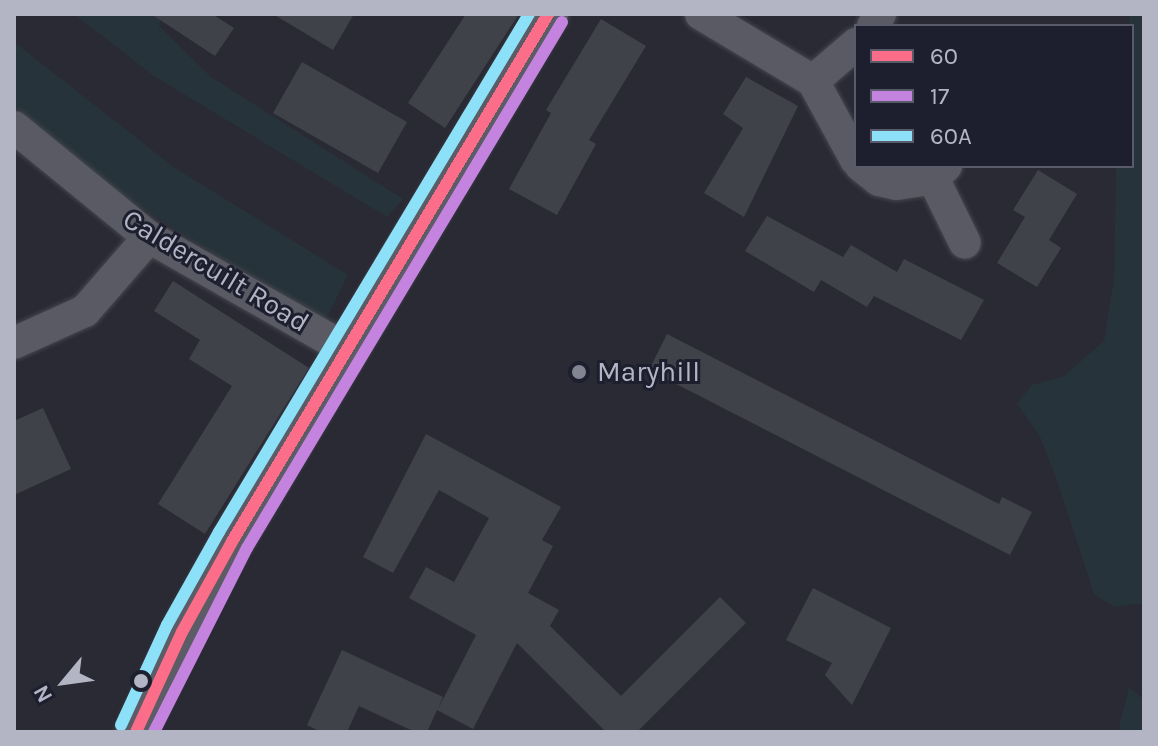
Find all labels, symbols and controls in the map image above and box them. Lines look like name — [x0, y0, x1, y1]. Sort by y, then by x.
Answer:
legend — [854, 24, 1134, 168]
text: 60 — [930, 42, 958, 70]
text: 17 — [930, 82, 949, 110]
text: 60A — [930, 122, 972, 150]
street label: Caldercuilt Road — [117, 202, 315, 340]
place label: Maryhill — [597, 355, 700, 389]
marker: Maryhill — [568, 361, 590, 383]
north arrow — [24, 642, 104, 722]
unlabelled marker — [133, 673, 149, 689]
text: N — [28, 680, 58, 707]

